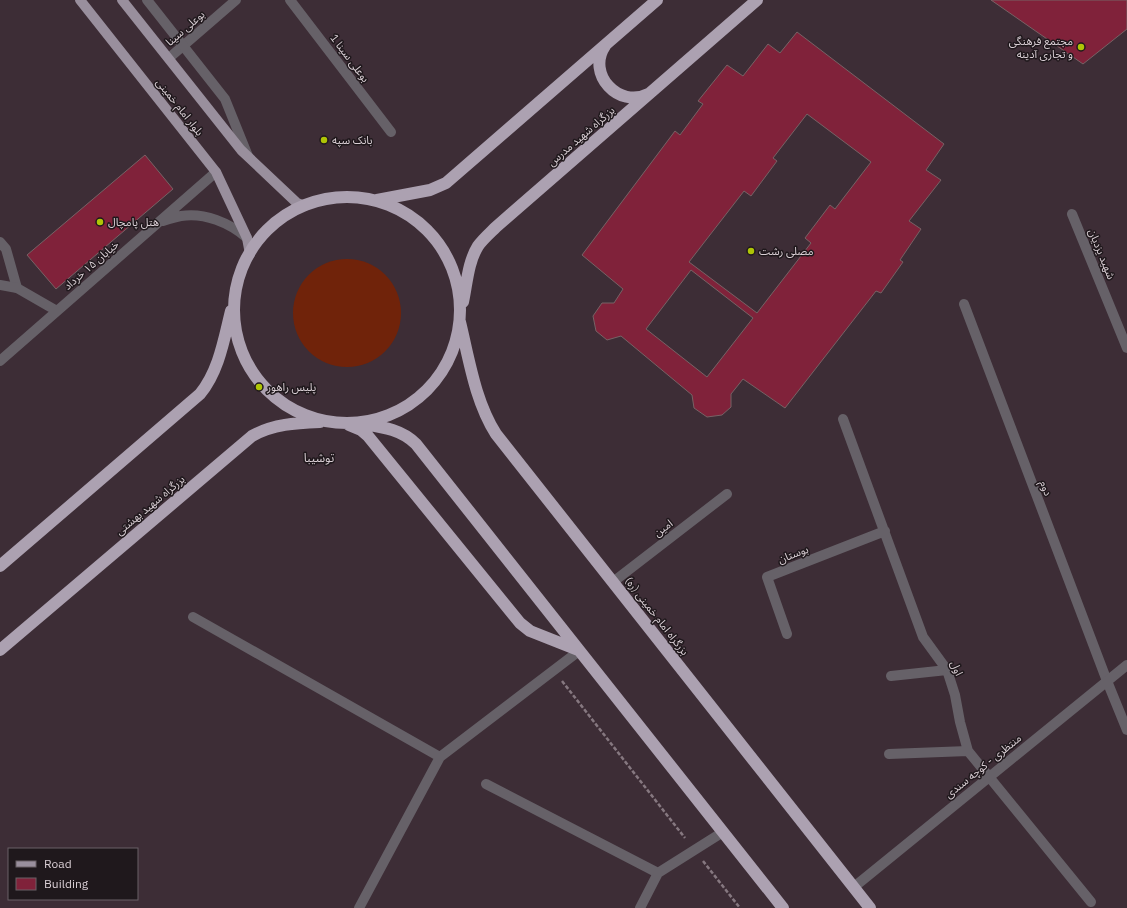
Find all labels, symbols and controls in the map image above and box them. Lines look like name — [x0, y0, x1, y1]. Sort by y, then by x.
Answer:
street label: بوعلی سینا — [163, 7, 208, 49]
street label: بوعلی سینا 1 — [327, 31, 373, 85]
place label: مجتمع فرهنگی و تجاری آدینه — [1009, 34, 1073, 61]
marker: مجتمع فرهنگی و تجاری آدینه — [1076, 42, 1086, 52]
street label: بلوار امام خمینی — [152, 75, 207, 139]
street label: بزرگراه شهید مدرس — [544, 103, 618, 169]
place label: بانک سپه — [332, 133, 373, 148]
marker: بانک سپه — [319, 135, 329, 145]
place label: هتل پامچال — [108, 215, 159, 230]
marker: هتل پامچال — [95, 217, 105, 227]
street label: شهید یزدیان — [1085, 227, 1119, 282]
street label: خیابان ۱۵ خرداد — [60, 237, 122, 293]
place label: مصلی رشت — [759, 244, 814, 258]
marker: مصلی رشت — [746, 246, 756, 256]
place label: پلیس راهور — [266, 380, 316, 395]
marker: پلیس راهور — [254, 382, 264, 392]
district label: توشیبا — [304, 450, 335, 465]
street label: بزرگراه شهید بهشتی — [113, 472, 188, 538]
street label: دوم — [1036, 478, 1055, 498]
street label: امین — [651, 516, 675, 540]
street label: بوستان — [776, 542, 810, 566]
street label: بزرگراه امام خمینی (ره) — [621, 574, 692, 659]
street label: اول — [948, 658, 966, 678]
street label: منتظری - کوچه سندی — [942, 731, 1025, 802]
legend — [8, 848, 138, 900]
text: Road — [44, 856, 72, 871]
text: Building — [44, 876, 89, 891]

